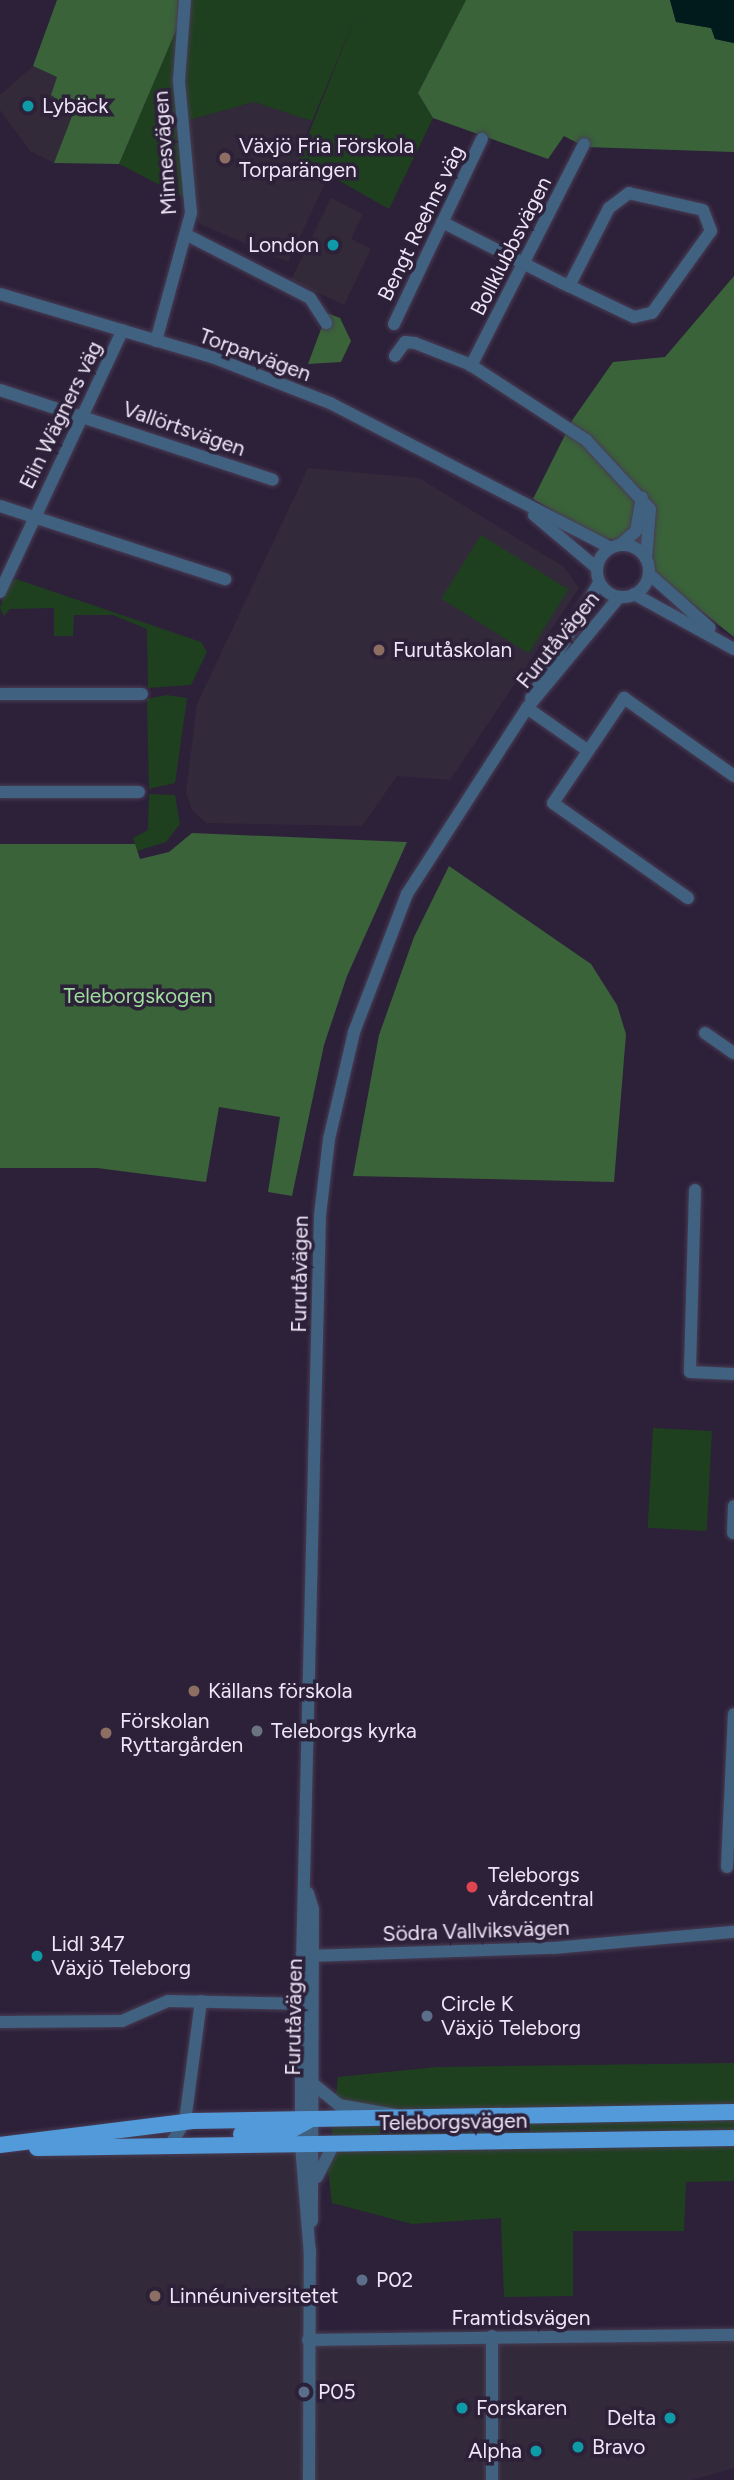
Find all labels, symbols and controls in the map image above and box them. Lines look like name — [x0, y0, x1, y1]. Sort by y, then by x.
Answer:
street label: Minnesvägen — [148, 90, 182, 216]
place label: Lybäck — [42, 93, 108, 119]
marker: Lybäck — [20, 98, 36, 114]
place label: Växjö Fria Förskola Torparängen — [239, 133, 414, 183]
street label: Bengt Reehns väg — [372, 141, 470, 305]
marker: Växjö Fria Förskola Torparängen — [217, 150, 233, 166]
street label: Bollklubbsvägen — [465, 172, 557, 320]
place label: London — [248, 232, 319, 258]
marker: London — [325, 237, 341, 253]
street label: Torparvägen — [196, 323, 314, 387]
street label: Elin Wägners väg — [14, 337, 108, 493]
street label: Vallörtsvägen — [119, 396, 249, 462]
street label: Furutåvägen — [511, 587, 605, 693]
place label: Furutåskolan — [393, 637, 512, 663]
marker: Furutåskolan — [371, 642, 387, 658]
park label: Teleborgskogen — [63, 983, 213, 1009]
street label: Furutåvägen — [286, 1215, 314, 1333]
place label: Källans förskola — [208, 1678, 352, 1704]
marker: Källans förskola — [186, 1683, 202, 1699]
place label: Förskolan Ryttargården — [120, 1708, 243, 1758]
place label: Teleborgs kyrka — [271, 1718, 417, 1744]
marker: Teleborgs kyrka — [249, 1723, 265, 1739]
marker: Förskolan Ryttargården — [98, 1725, 114, 1741]
place label: Teleborgs vårdcentral — [488, 1862, 594, 1912]
marker: Teleborgs vårdcentral — [462, 1877, 482, 1897]
street label: Södra Vallviksvägen — [382, 1915, 570, 1947]
place label: Lidl 347 Växjö Teleborg — [51, 1931, 191, 1981]
marker: Lidl 347 Växjö Teleborg — [29, 1948, 45, 1964]
street label: Furutåvägen — [280, 1958, 308, 2076]
place label: Circle K Växjö Teleborg — [441, 1991, 581, 2041]
marker: Circle K Växjö Teleborg — [419, 2008, 435, 2024]
street label: Teleborgsvägen — [378, 2108, 528, 2136]
place label: P02 — [376, 2267, 413, 2293]
marker: P02 — [354, 2272, 370, 2288]
place label: Linnéuniversitetet — [169, 2283, 339, 2309]
marker: Linnéuniversitetet — [147, 2288, 163, 2304]
street label: Framtidsvägen — [452, 2305, 590, 2331]
place label: P05 — [318, 2379, 356, 2405]
marker: P05 — [296, 2384, 312, 2400]
place label: Forskaren — [476, 2395, 567, 2421]
marker: Forskaren — [454, 2400, 470, 2416]
place label: Delta — [607, 2405, 656, 2431]
marker: Delta — [662, 2410, 678, 2426]
place label: Bravo — [592, 2434, 645, 2460]
place label: Alpha — [468, 2438, 522, 2464]
marker: Bravo — [570, 2439, 586, 2455]
marker: Alpha — [528, 2443, 544, 2459]

